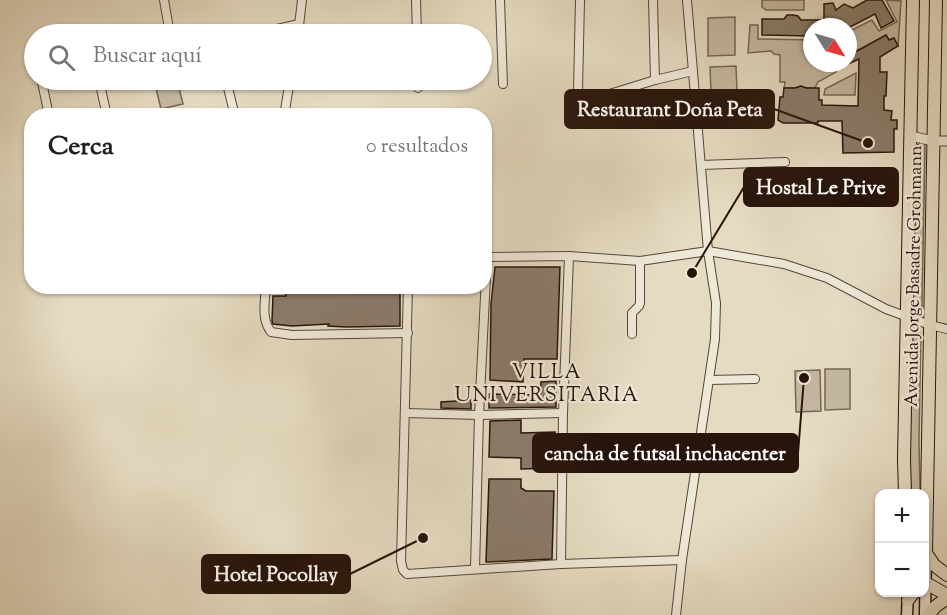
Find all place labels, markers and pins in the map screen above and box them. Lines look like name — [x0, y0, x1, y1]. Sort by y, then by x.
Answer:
callout: Restaurant Doña Peta — [565, 90, 774, 128]
callout: Hostal Le Prive — [744, 168, 898, 206]
callout: cancha de futsal inchacenter — [533, 434, 798, 472]
callout: Hotel Pocollay — [202, 555, 350, 593]

